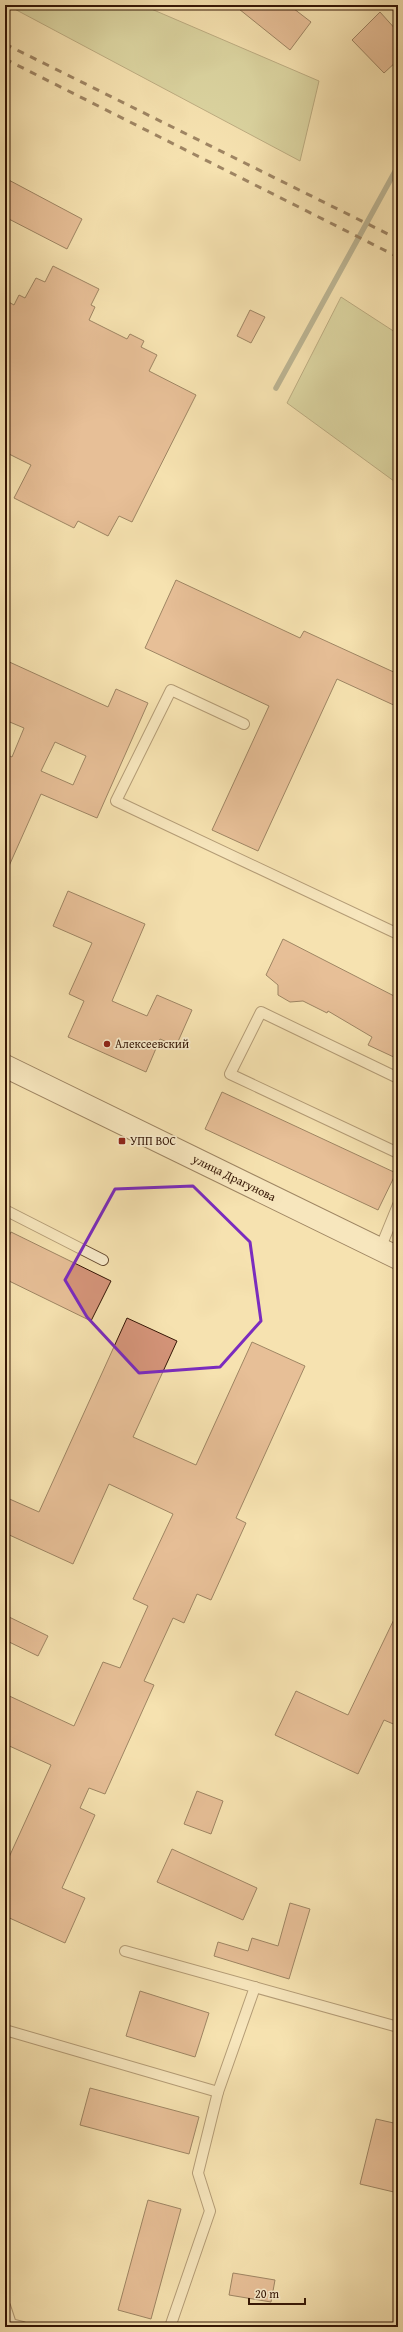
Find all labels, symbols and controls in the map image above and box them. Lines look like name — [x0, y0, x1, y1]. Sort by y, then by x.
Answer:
place label: Алексеевский — [115, 1035, 189, 1052]
marker: Алексеевский — [102, 1039, 112, 1049]
place label: УПП ВОС — [130, 1132, 177, 1149]
marker: УПП ВОС — [117, 1136, 127, 1146]
street label: улица Драгунова — [189, 1149, 279, 1205]
scale bar — [249, 2280, 305, 2306]
text: 20 m — [255, 2285, 279, 2302]

